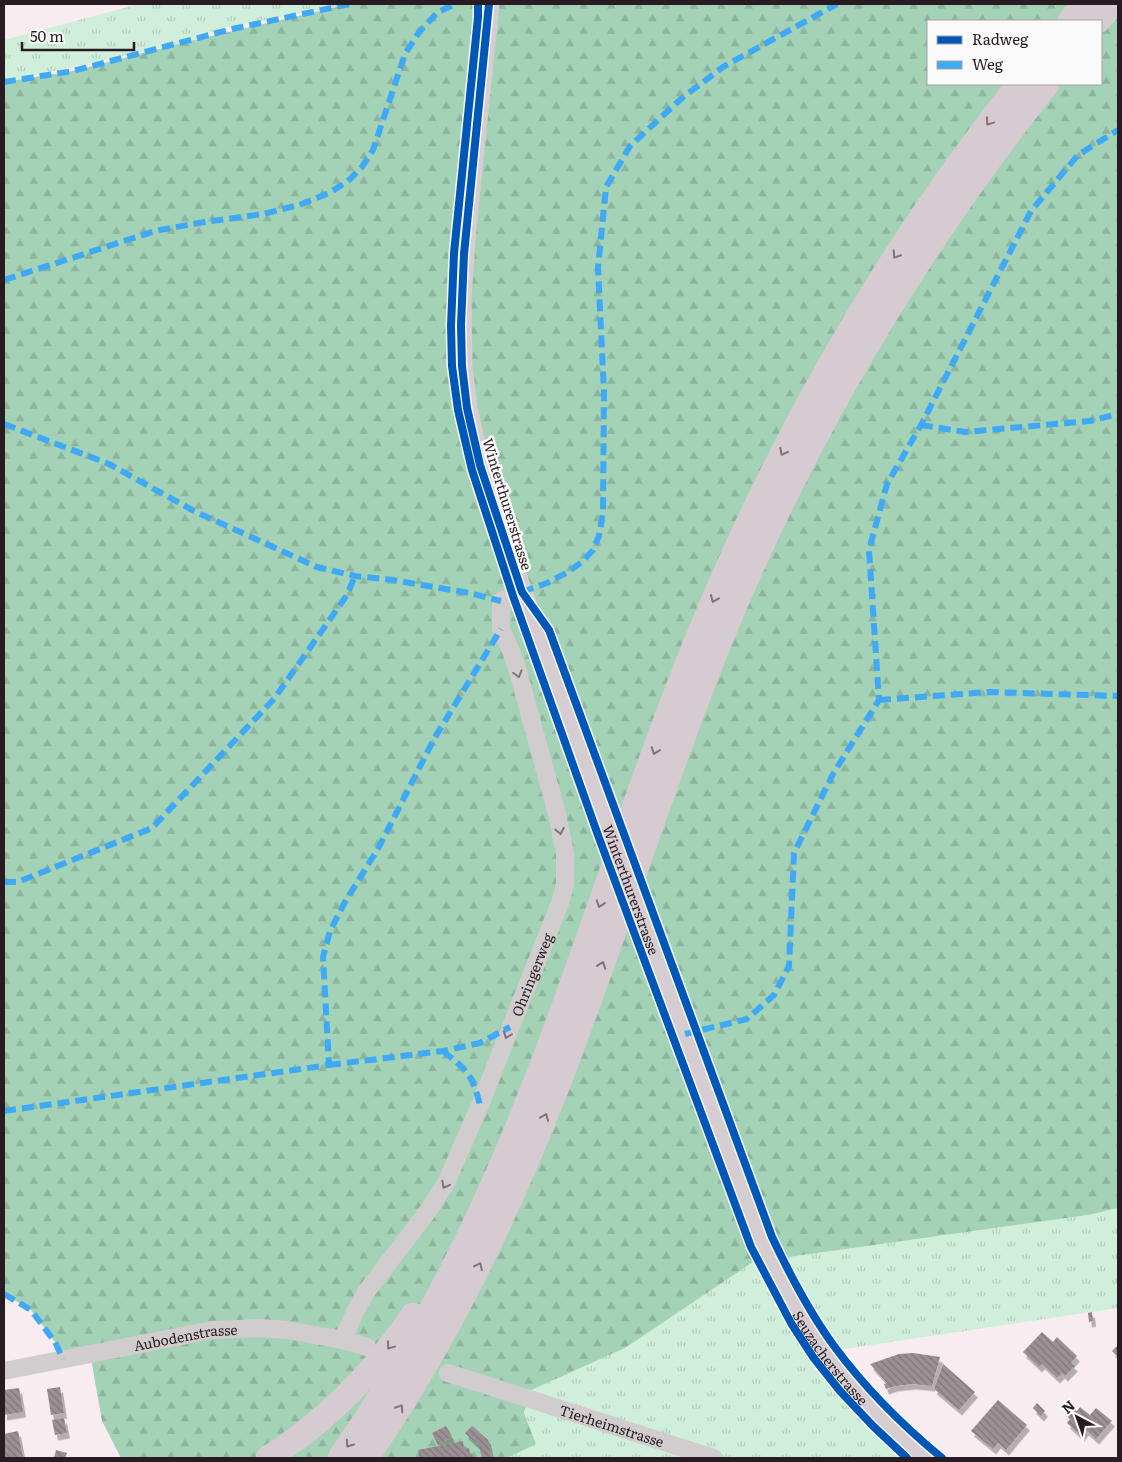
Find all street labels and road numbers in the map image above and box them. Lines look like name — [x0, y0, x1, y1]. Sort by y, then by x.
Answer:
street label: Winterthurerstrasse — [478, 436, 538, 572]
street label: Winterthurerstrasse — [598, 822, 664, 957]
street label: Ohringerweg — [506, 930, 557, 1019]
street label: Seuzacherstrasse — [788, 1307, 873, 1409]
street label: Aubodenstrasse — [132, 1319, 238, 1355]
street label: Tierheimstrasse — [557, 1399, 667, 1451]

